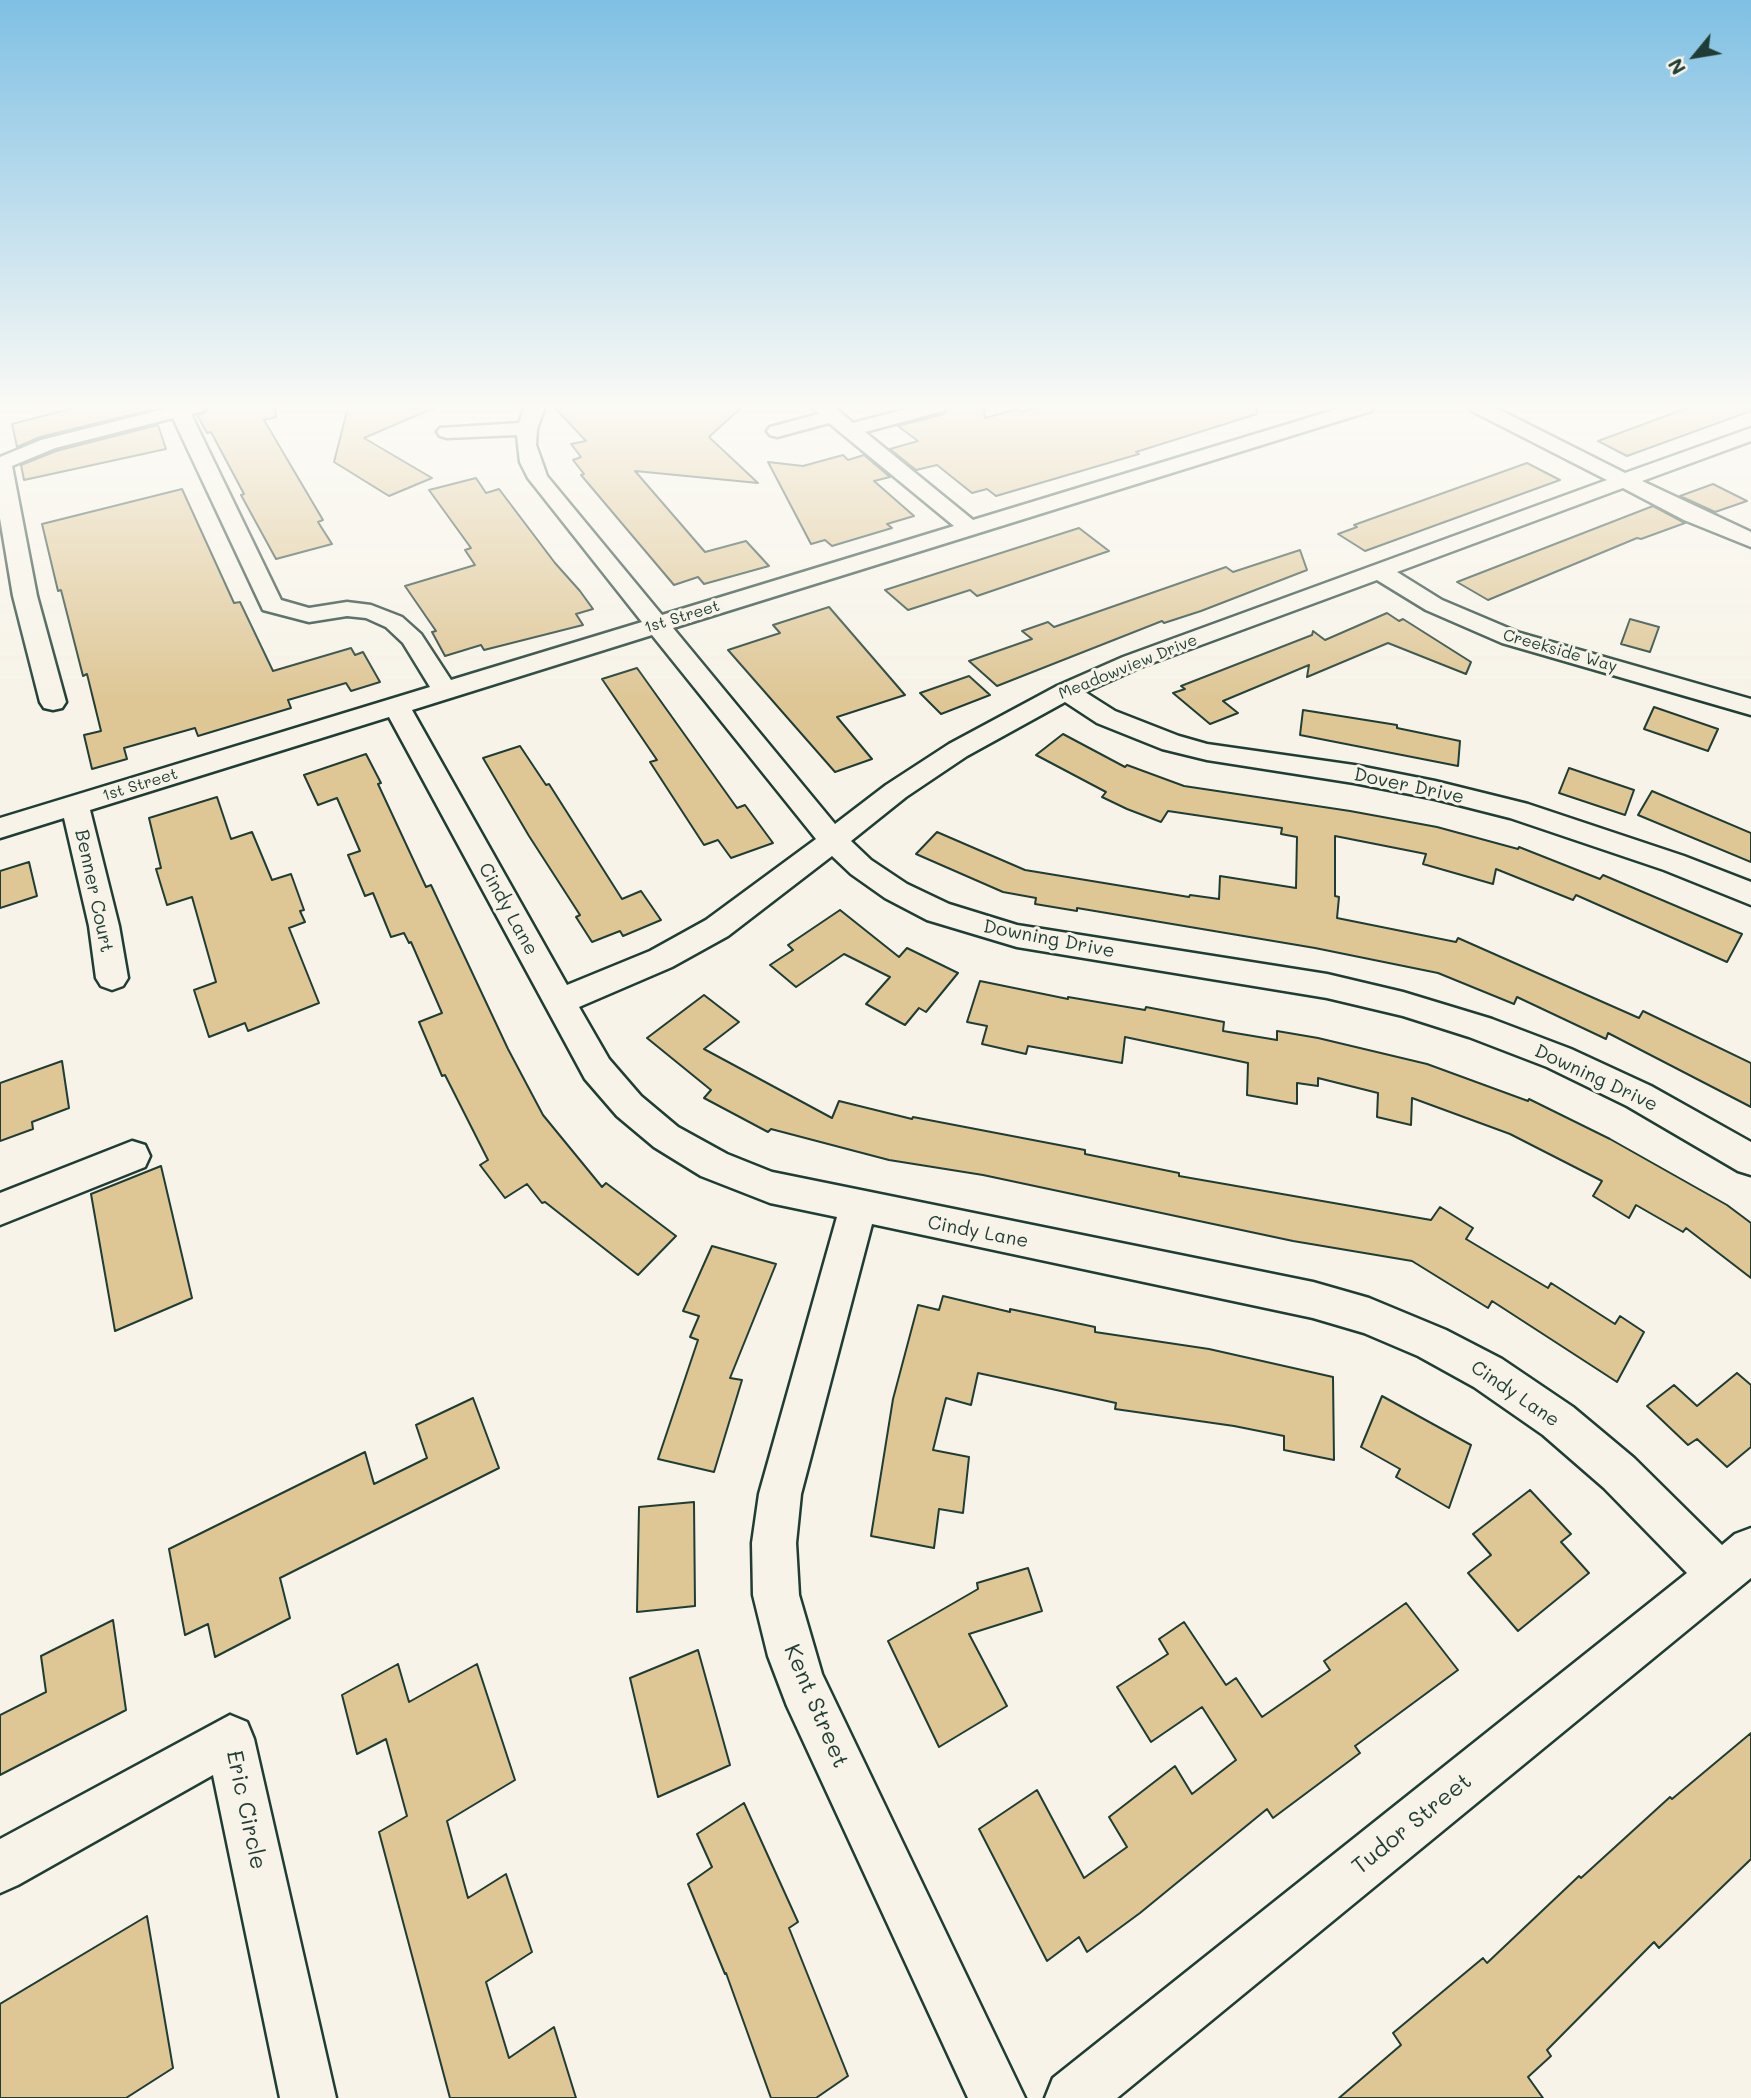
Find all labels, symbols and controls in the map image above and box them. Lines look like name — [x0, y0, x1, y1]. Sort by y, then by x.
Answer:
north arrow — [1660, 21, 1730, 91]
text: N — [1662, 54, 1691, 79]
street label: 1st Street — [642, 596, 722, 638]
street label: Creekside Way — [1501, 626, 1619, 676]
street label: Meadowview Drive — [1056, 630, 1200, 704]
street label: Dover Drive — [1352, 763, 1466, 809]
street label: 1st Street — [100, 764, 180, 806]
street label: Benner Court — [70, 827, 118, 955]
street label: Cindy Lane — [473, 859, 543, 959]
street label: Downing Drive — [981, 915, 1117, 963]
street label: Downing Drive — [1531, 1040, 1661, 1116]
street label: Cindy Lane — [926, 1211, 1030, 1253]
street label: Cindy Lane — [1466, 1356, 1564, 1432]
street label: Kent Street — [778, 1640, 854, 1772]
street label: Eric Circle — [220, 1748, 272, 1872]
street label: Tudor Street — [1347, 1767, 1477, 1881]

